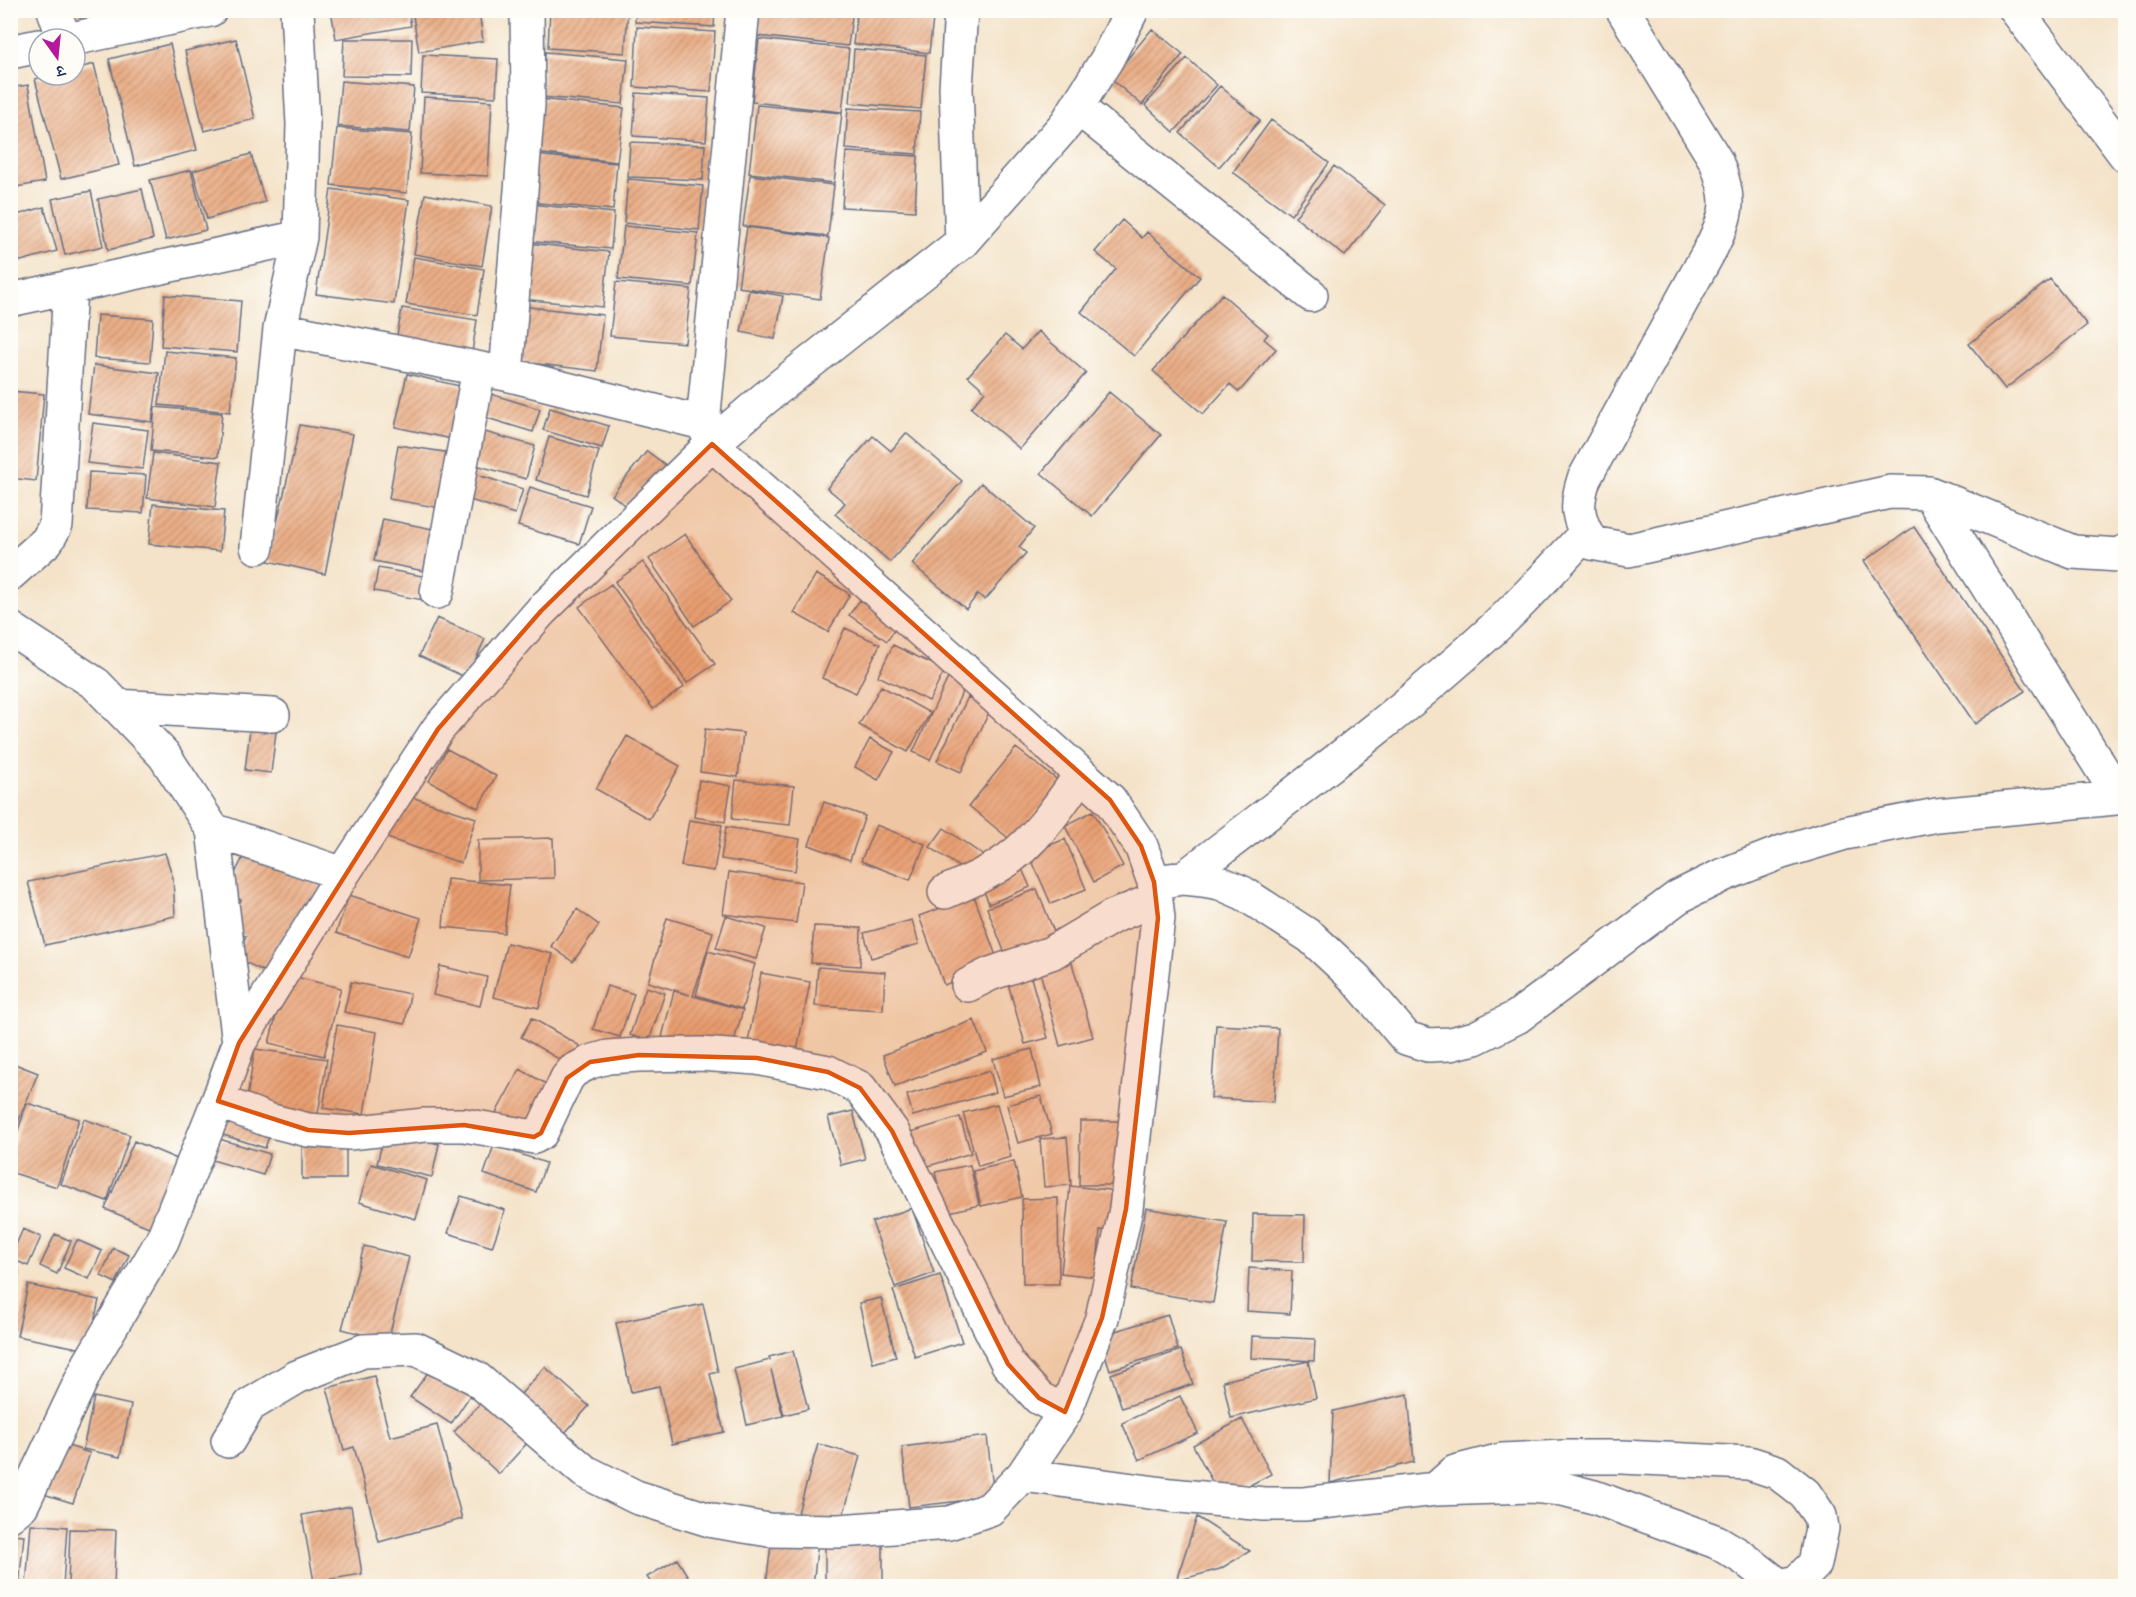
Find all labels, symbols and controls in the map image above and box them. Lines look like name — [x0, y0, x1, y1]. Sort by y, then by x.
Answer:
north arrow — [27, 27, 87, 87]
text: उ — [52, 59, 68, 83]

